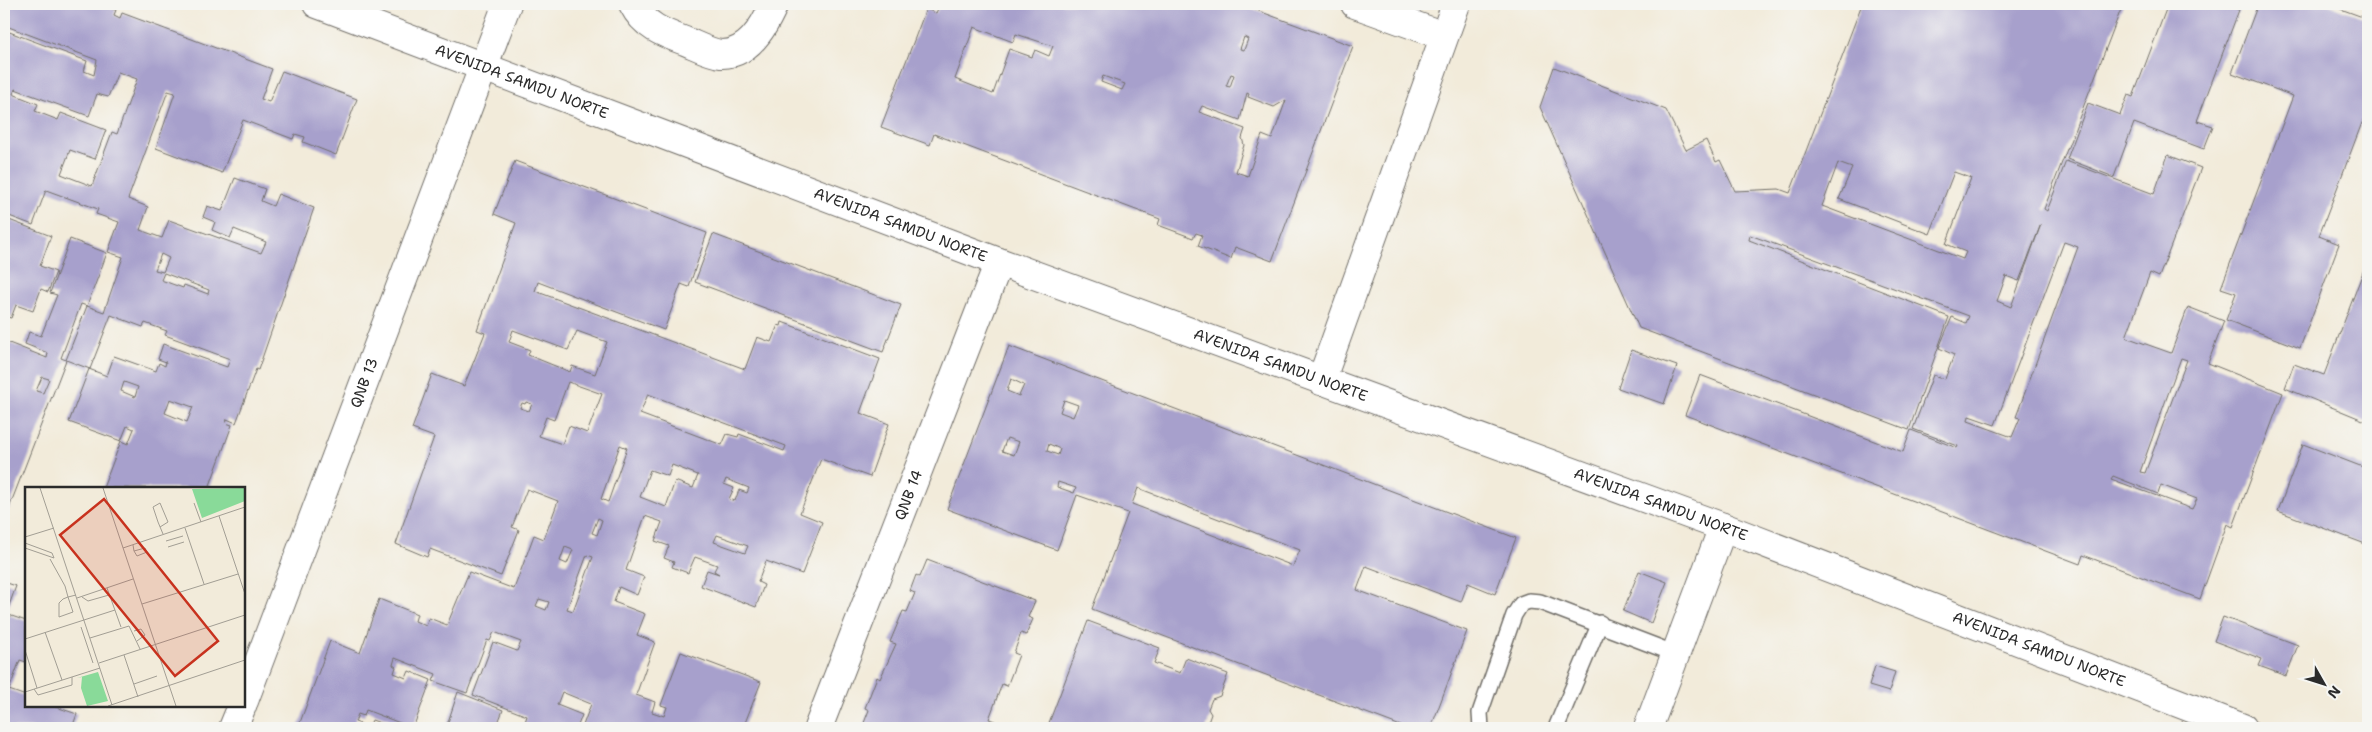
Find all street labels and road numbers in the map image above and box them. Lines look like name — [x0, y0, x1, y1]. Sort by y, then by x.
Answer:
street label: AVENIDA SAMDU NORTE — [432, 40, 611, 123]
street label: AVENIDA SAMDU NORTE — [811, 183, 990, 267]
street label: AVENIDA SAMDU NORTE — [1191, 324, 1370, 406]
street label: QNB 13 — [345, 355, 383, 411]
street label: AVENIDA SAMDU NORTE — [1571, 463, 1751, 546]
street label: QNB 14 — [890, 467, 927, 523]
street label: AVENIDA SAMDU NORTE — [1950, 607, 2128, 692]

